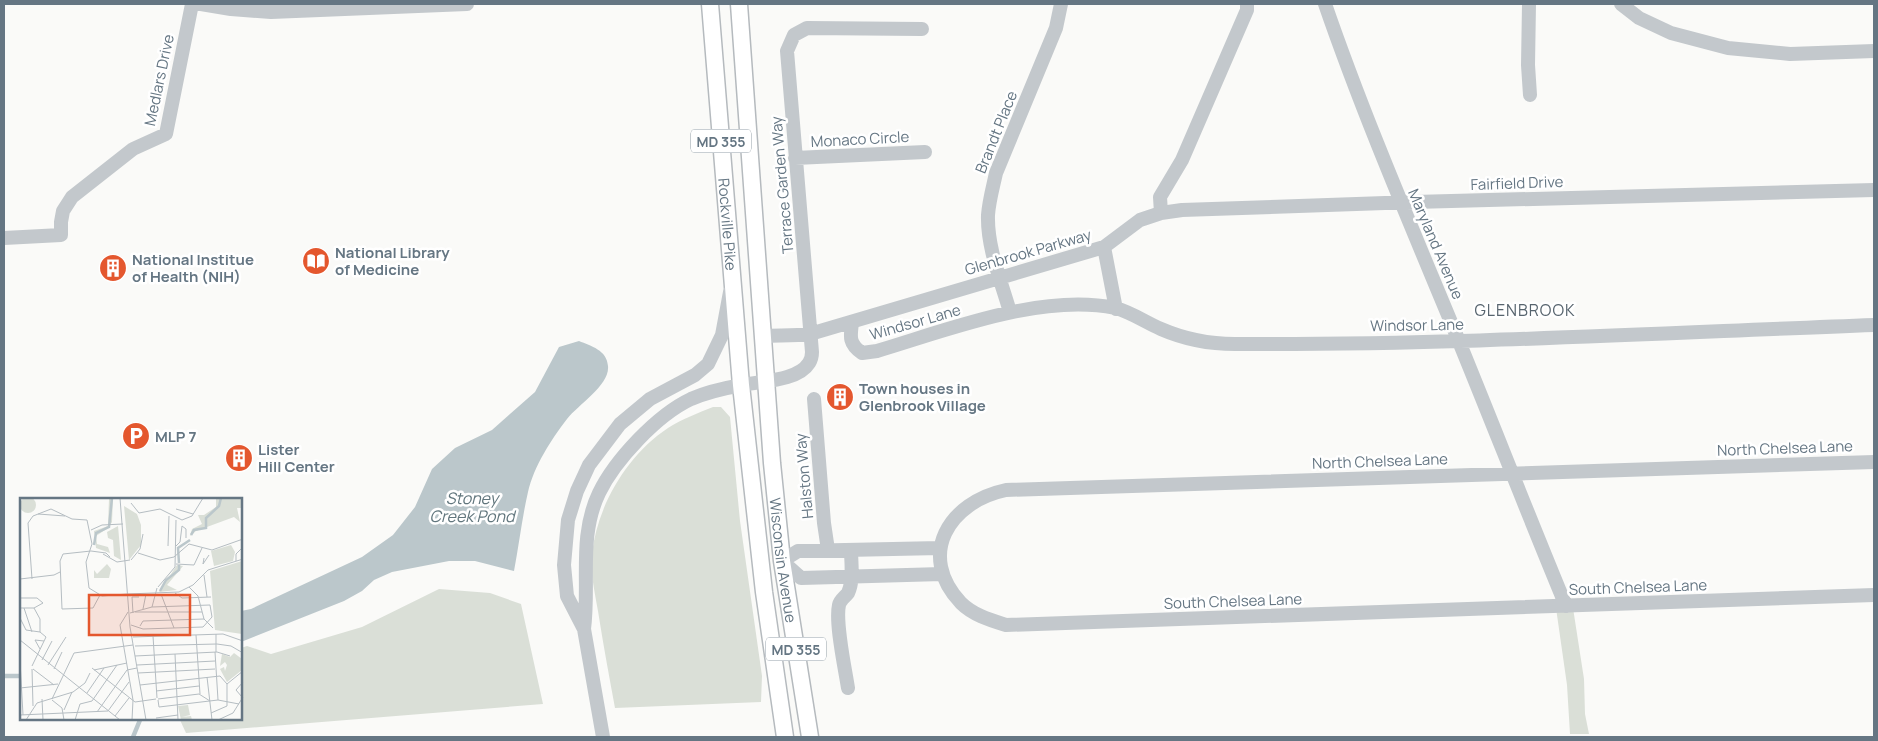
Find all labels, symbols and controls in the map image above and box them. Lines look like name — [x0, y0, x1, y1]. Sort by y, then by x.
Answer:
street label: Medlars Drive — [139, 32, 179, 128]
street label: Brandt Place — [970, 87, 1022, 176]
street label: Terrace Garden Way — [766, 115, 798, 255]
street label: Monaco Circle — [810, 126, 910, 152]
road number: MD 355 — [691, 130, 751, 152]
street label: Fairfield Drive — [1470, 171, 1564, 195]
street label: Rockville Pike — [714, 177, 742, 272]
street label: Maryland Avenue — [1403, 186, 1469, 303]
street label: Glenbrook Parkway — [962, 224, 1094, 280]
place label: National Library of Medicine — [335, 242, 450, 280]
library icon: National Library of Medicine — [301, 246, 331, 276]
place label: National Institue of Health (NIH) — [132, 249, 254, 287]
building icon: National Institue of Health (NIH) — [98, 253, 128, 283]
street label: Windsor Lane — [867, 299, 963, 345]
district label: GLENBROOK — [1474, 299, 1576, 321]
street label: Windsor Lane — [1370, 314, 1464, 336]
place label: Town houses in Glenbrook Village — [859, 378, 986, 416]
building icon: Town houses in Glenbrook Village — [825, 382, 855, 412]
parking icon: MLP 7 — [121, 421, 151, 451]
place label: MLP 7 — [155, 426, 196, 447]
street label: Halston Way — [790, 432, 818, 520]
street label: North Chelsea Lane — [1717, 435, 1853, 461]
place label: Lister Hill Center — [258, 439, 335, 477]
building icon: Lister Hill Center — [224, 443, 254, 473]
street label: North Chelsea Lane — [1312, 448, 1448, 474]
water label: Stoney Creek Pond — [430, 487, 517, 527]
street label: Wisconsin Avenue — [765, 497, 802, 624]
inset map — [20, 498, 242, 721]
street label: South Chelsea Lane — [1569, 574, 1708, 600]
street label: South Chelsea Lane — [1164, 588, 1303, 614]
road number: MD 355 — [766, 638, 826, 661]

